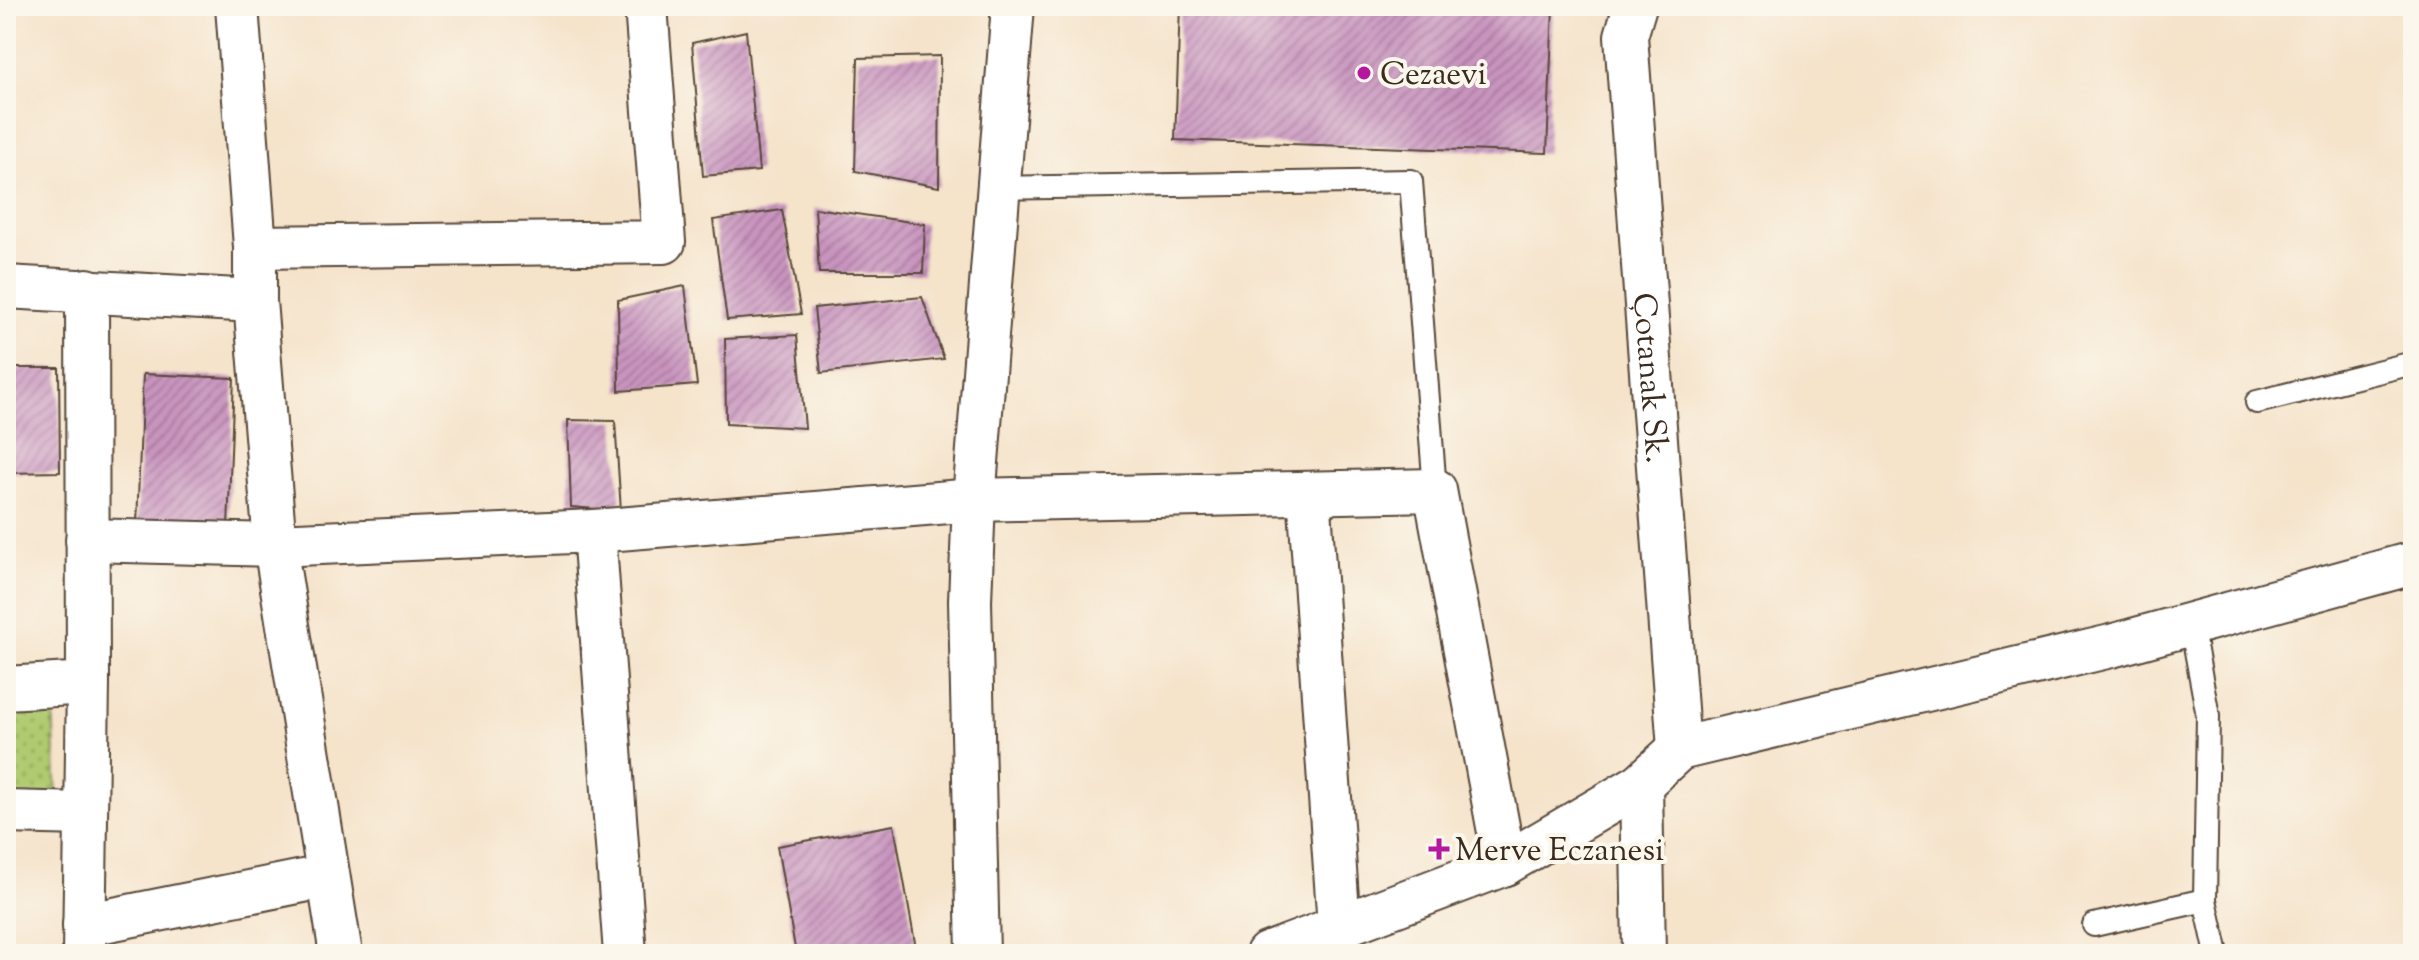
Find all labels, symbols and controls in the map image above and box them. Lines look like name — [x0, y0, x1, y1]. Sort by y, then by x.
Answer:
place label: Cezaevi — [1380, 53, 1486, 99]
marker: Cezaevi — [1355, 64, 1373, 82]
street label: Çotanak Sk. — [1619, 291, 1678, 465]
place label: Merve Eczanesi — [1455, 829, 1664, 875]
marker: Merve Eczanesi — [1430, 840, 1448, 858]

